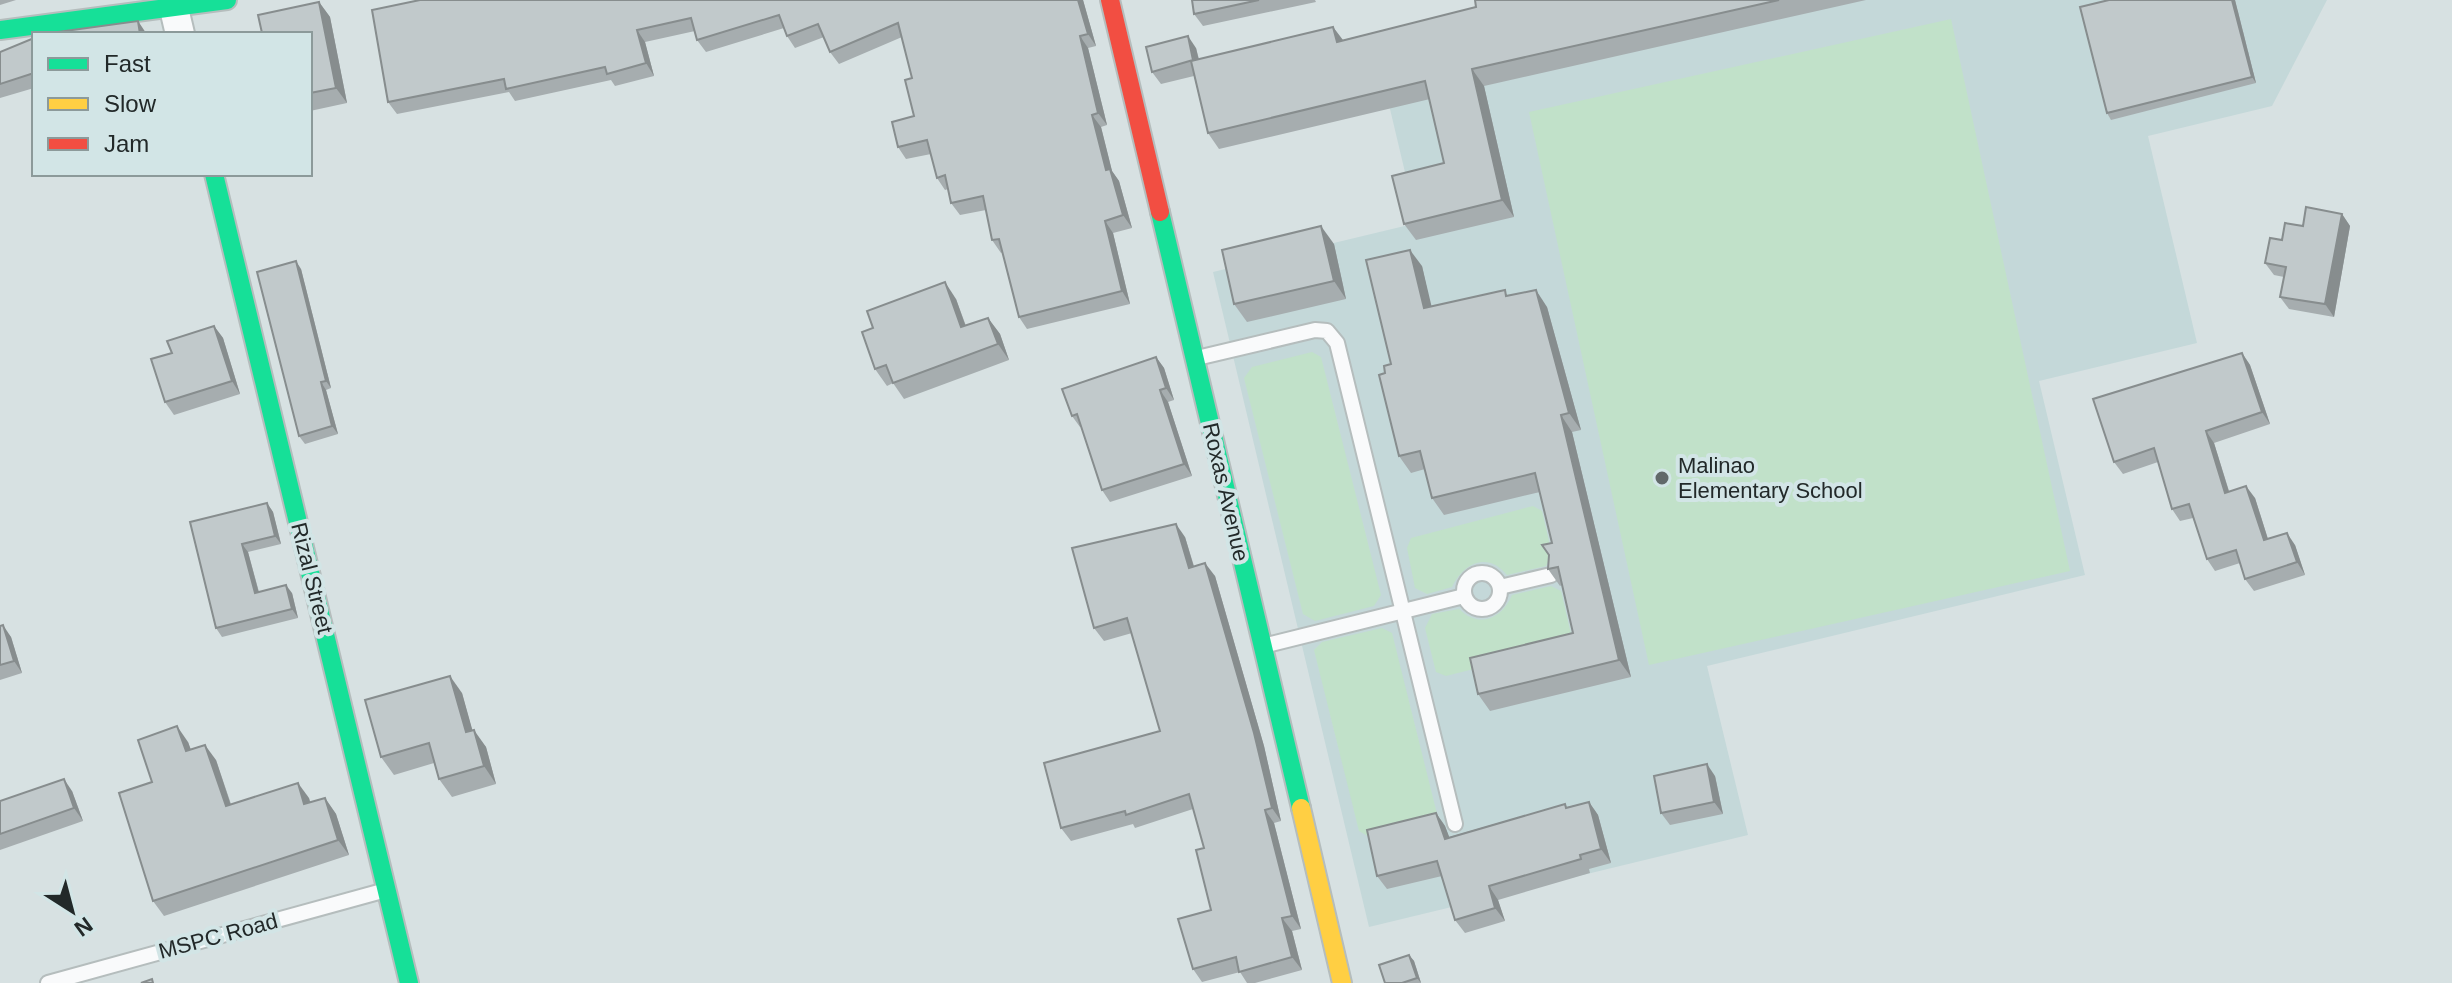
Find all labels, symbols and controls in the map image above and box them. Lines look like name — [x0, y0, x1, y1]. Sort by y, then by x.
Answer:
legend — [32, 32, 312, 176]
text: Fast — [104, 50, 151, 77]
text: Slow — [104, 90, 157, 117]
text: Jam — [104, 130, 149, 157]
street label: Roxas Avenue — [1198, 420, 1254, 564]
place label: Malinao Elementary School — [1678, 453, 1863, 503]
marker: Malinao Elementary School — [1653, 469, 1671, 487]
street label: Rizal Street — [286, 520, 338, 636]
north arrow — [32, 871, 112, 951]
street label: MSPC Road — [156, 908, 280, 964]
text: N — [70, 912, 97, 942]

